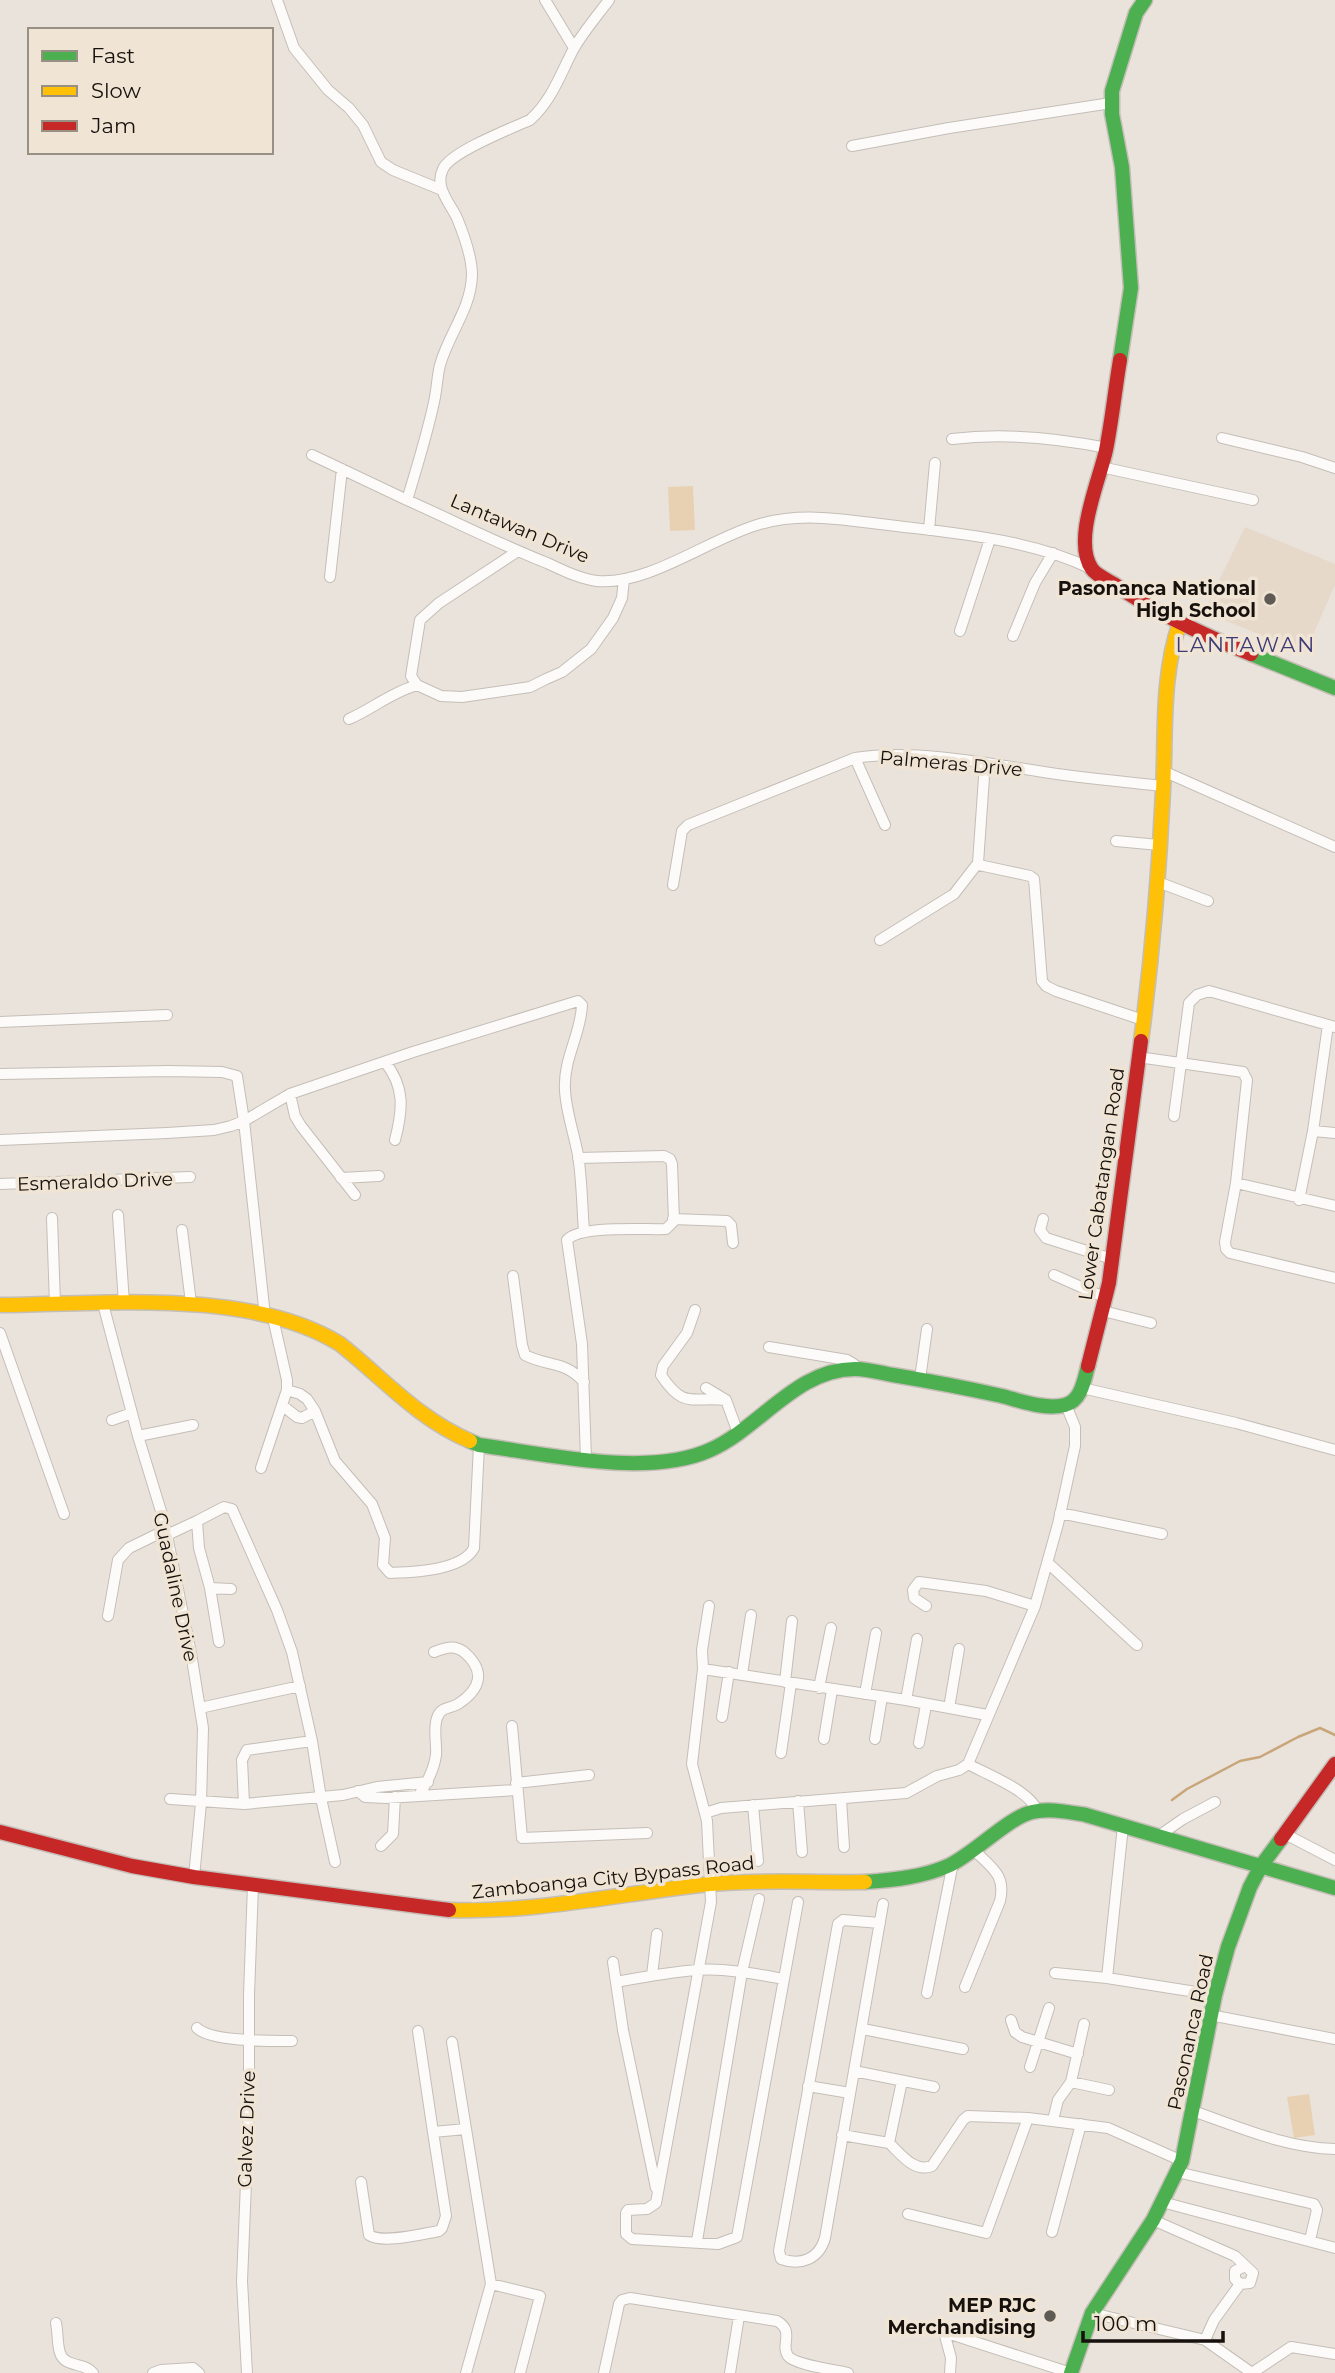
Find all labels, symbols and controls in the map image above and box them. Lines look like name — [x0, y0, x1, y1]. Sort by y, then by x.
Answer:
legend — [28, 28, 273, 154]
text: Fast — [91, 43, 135, 68]
text: Slow — [91, 78, 141, 103]
text: Jam — [90, 113, 136, 138]
street label: Lantawan Drive — [447, 489, 593, 568]
place label: Pasonanca National High School — [1058, 577, 1256, 622]
marker: Pasonanca National High School — [1262, 591, 1278, 607]
district label: LANTAWAN — [1176, 632, 1316, 657]
street label: Palmeras Drive — [879, 746, 1023, 781]
street label: Lower Cabatangan Road — [1074, 1066, 1129, 1302]
street label: Esmeraldo Drive — [17, 1167, 173, 1196]
street label: Guadaline Drive — [148, 1510, 203, 1664]
street label: Zamboanga City Bypass Road — [470, 1851, 756, 1904]
street label: Pasonanca Road — [1163, 1952, 1218, 2112]
street label: Galvez Drive — [233, 2070, 260, 2188]
place label: MEP RJC Merchandising — [887, 2294, 1036, 2339]
scale bar — [1083, 2300, 1223, 2344]
marker: MEP RJC Merchandising — [1042, 2308, 1058, 2324]
text: 100 m — [1094, 2311, 1157, 2336]

